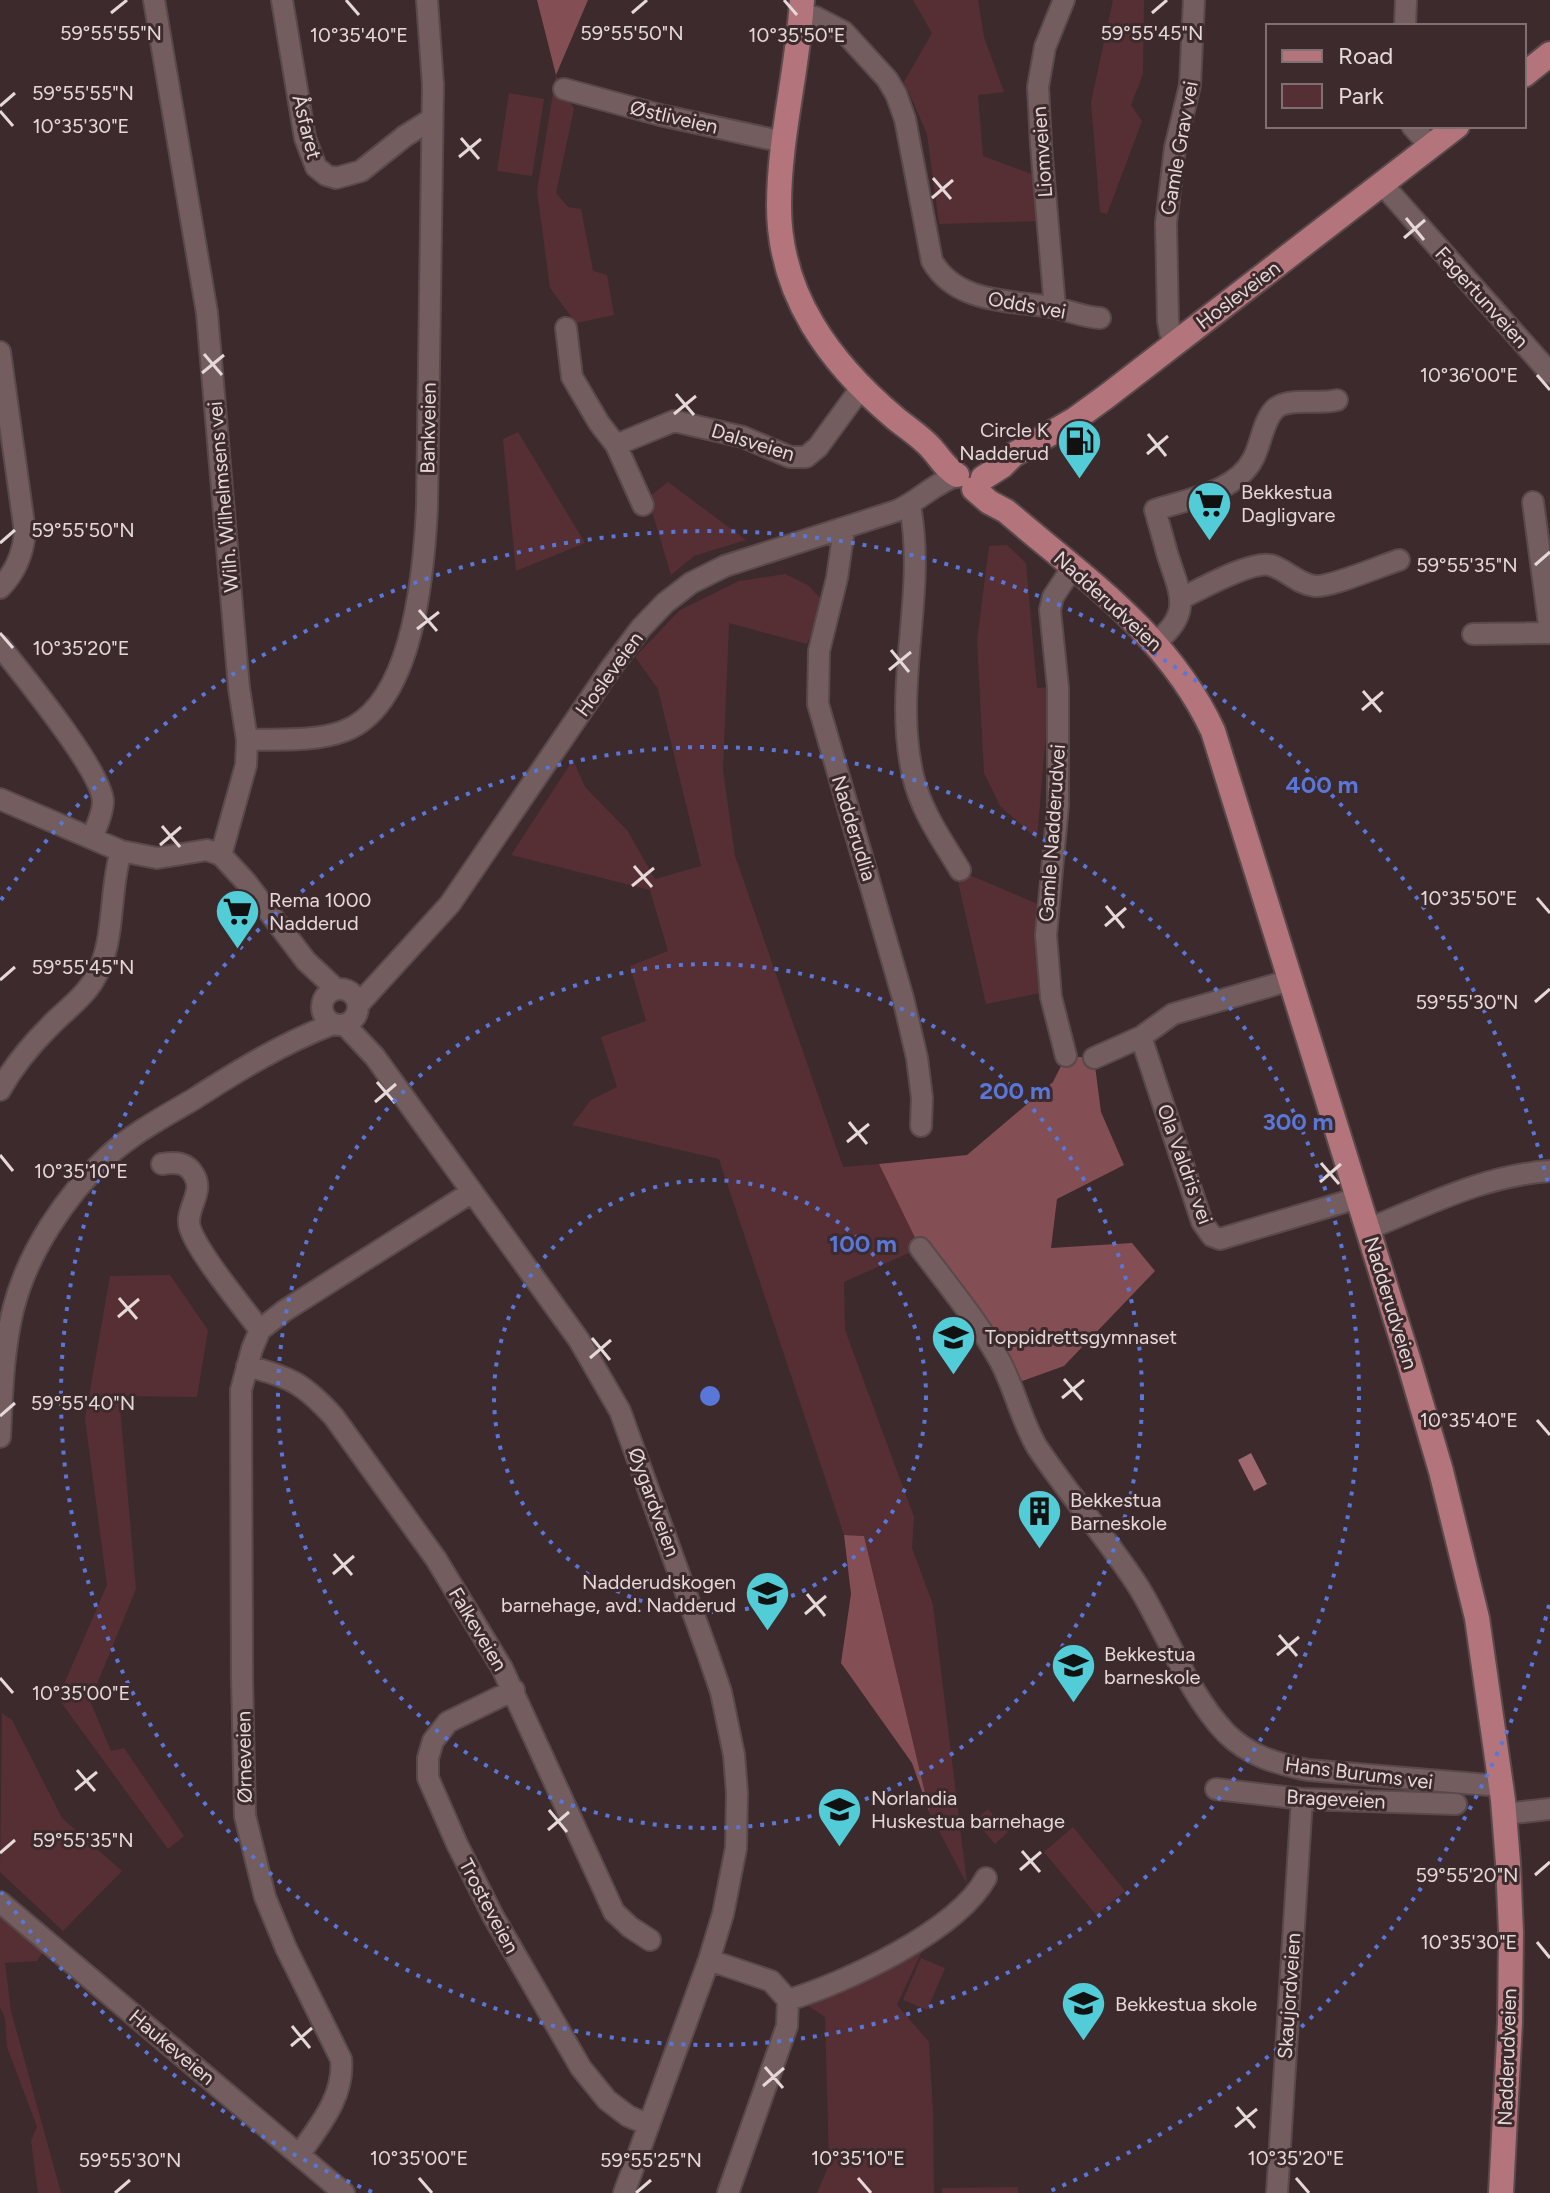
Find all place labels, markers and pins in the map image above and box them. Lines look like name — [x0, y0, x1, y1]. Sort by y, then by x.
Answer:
place label: Circle K Nadderud — [959, 418, 1050, 465]
fuel station icon: Circle K Nadderud — [1056, 418, 1104, 481]
supermarket icon: Bekkestua Dagligvare — [1186, 479, 1234, 542]
place label: Bekkestua Dagligvare — [1241, 480, 1336, 527]
supermarket icon: Rema 1000 Nadderud — [214, 887, 262, 950]
place label: Rema 1000 Nadderud — [269, 888, 371, 935]
school or university icon: Toppidrettsgymnaset — [930, 1313, 978, 1376]
place label: Toppidrettsgymnaset — [985, 1325, 1177, 1349]
centre of rings — [696, 1382, 724, 1410]
building icon: Bekkestua Barneskole — [1015, 1488, 1063, 1551]
place label: Bekkestua Barneskole — [1070, 1488, 1167, 1535]
place label: Nadderudskogen barnehage, avd. Nadderud — [501, 1570, 736, 1617]
school or university icon: Nadderudskogen barnehage, avd. Nadderud — [743, 1570, 791, 1633]
school or university icon: Bekkestua barneskole — [1049, 1641, 1097, 1704]
place label: Bekkestua barneskole — [1104, 1642, 1201, 1689]
school or university icon: Norlandia Huskestua barnehage — [816, 1786, 864, 1849]
place label: Norlandia Huskestua barnehage — [871, 1786, 1065, 1833]
school or university icon: Bekkestua skole — [1060, 1980, 1108, 2043]
place label: Bekkestua skole — [1115, 1992, 1257, 2016]

